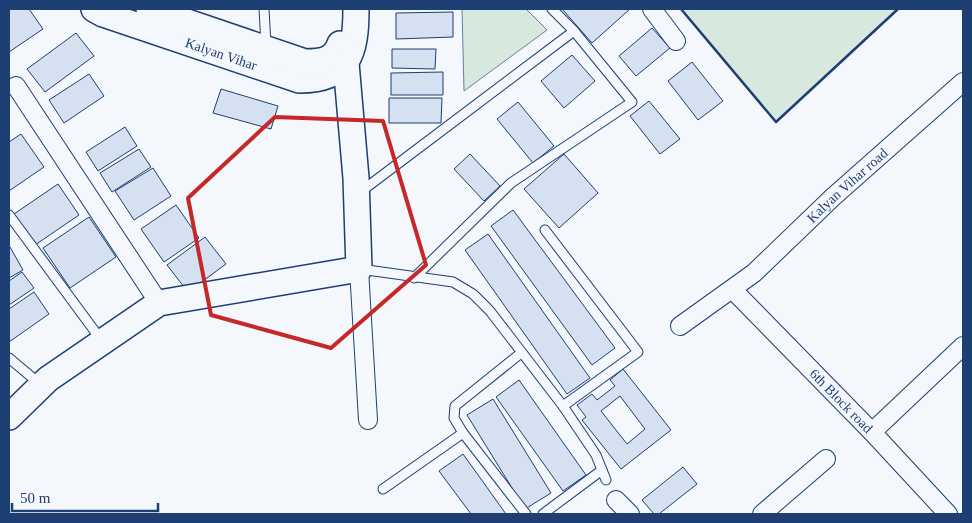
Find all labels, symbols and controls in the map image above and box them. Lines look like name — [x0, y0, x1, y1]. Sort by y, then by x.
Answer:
street label: Kalyan Vihar — [183, 35, 259, 73]
street label: Kalyan Vihar road — [804, 145, 891, 226]
street label: 6th Block road — [807, 366, 876, 436]
scale bar — [12, 480, 159, 512]
text: 50 m — [20, 490, 51, 506]

